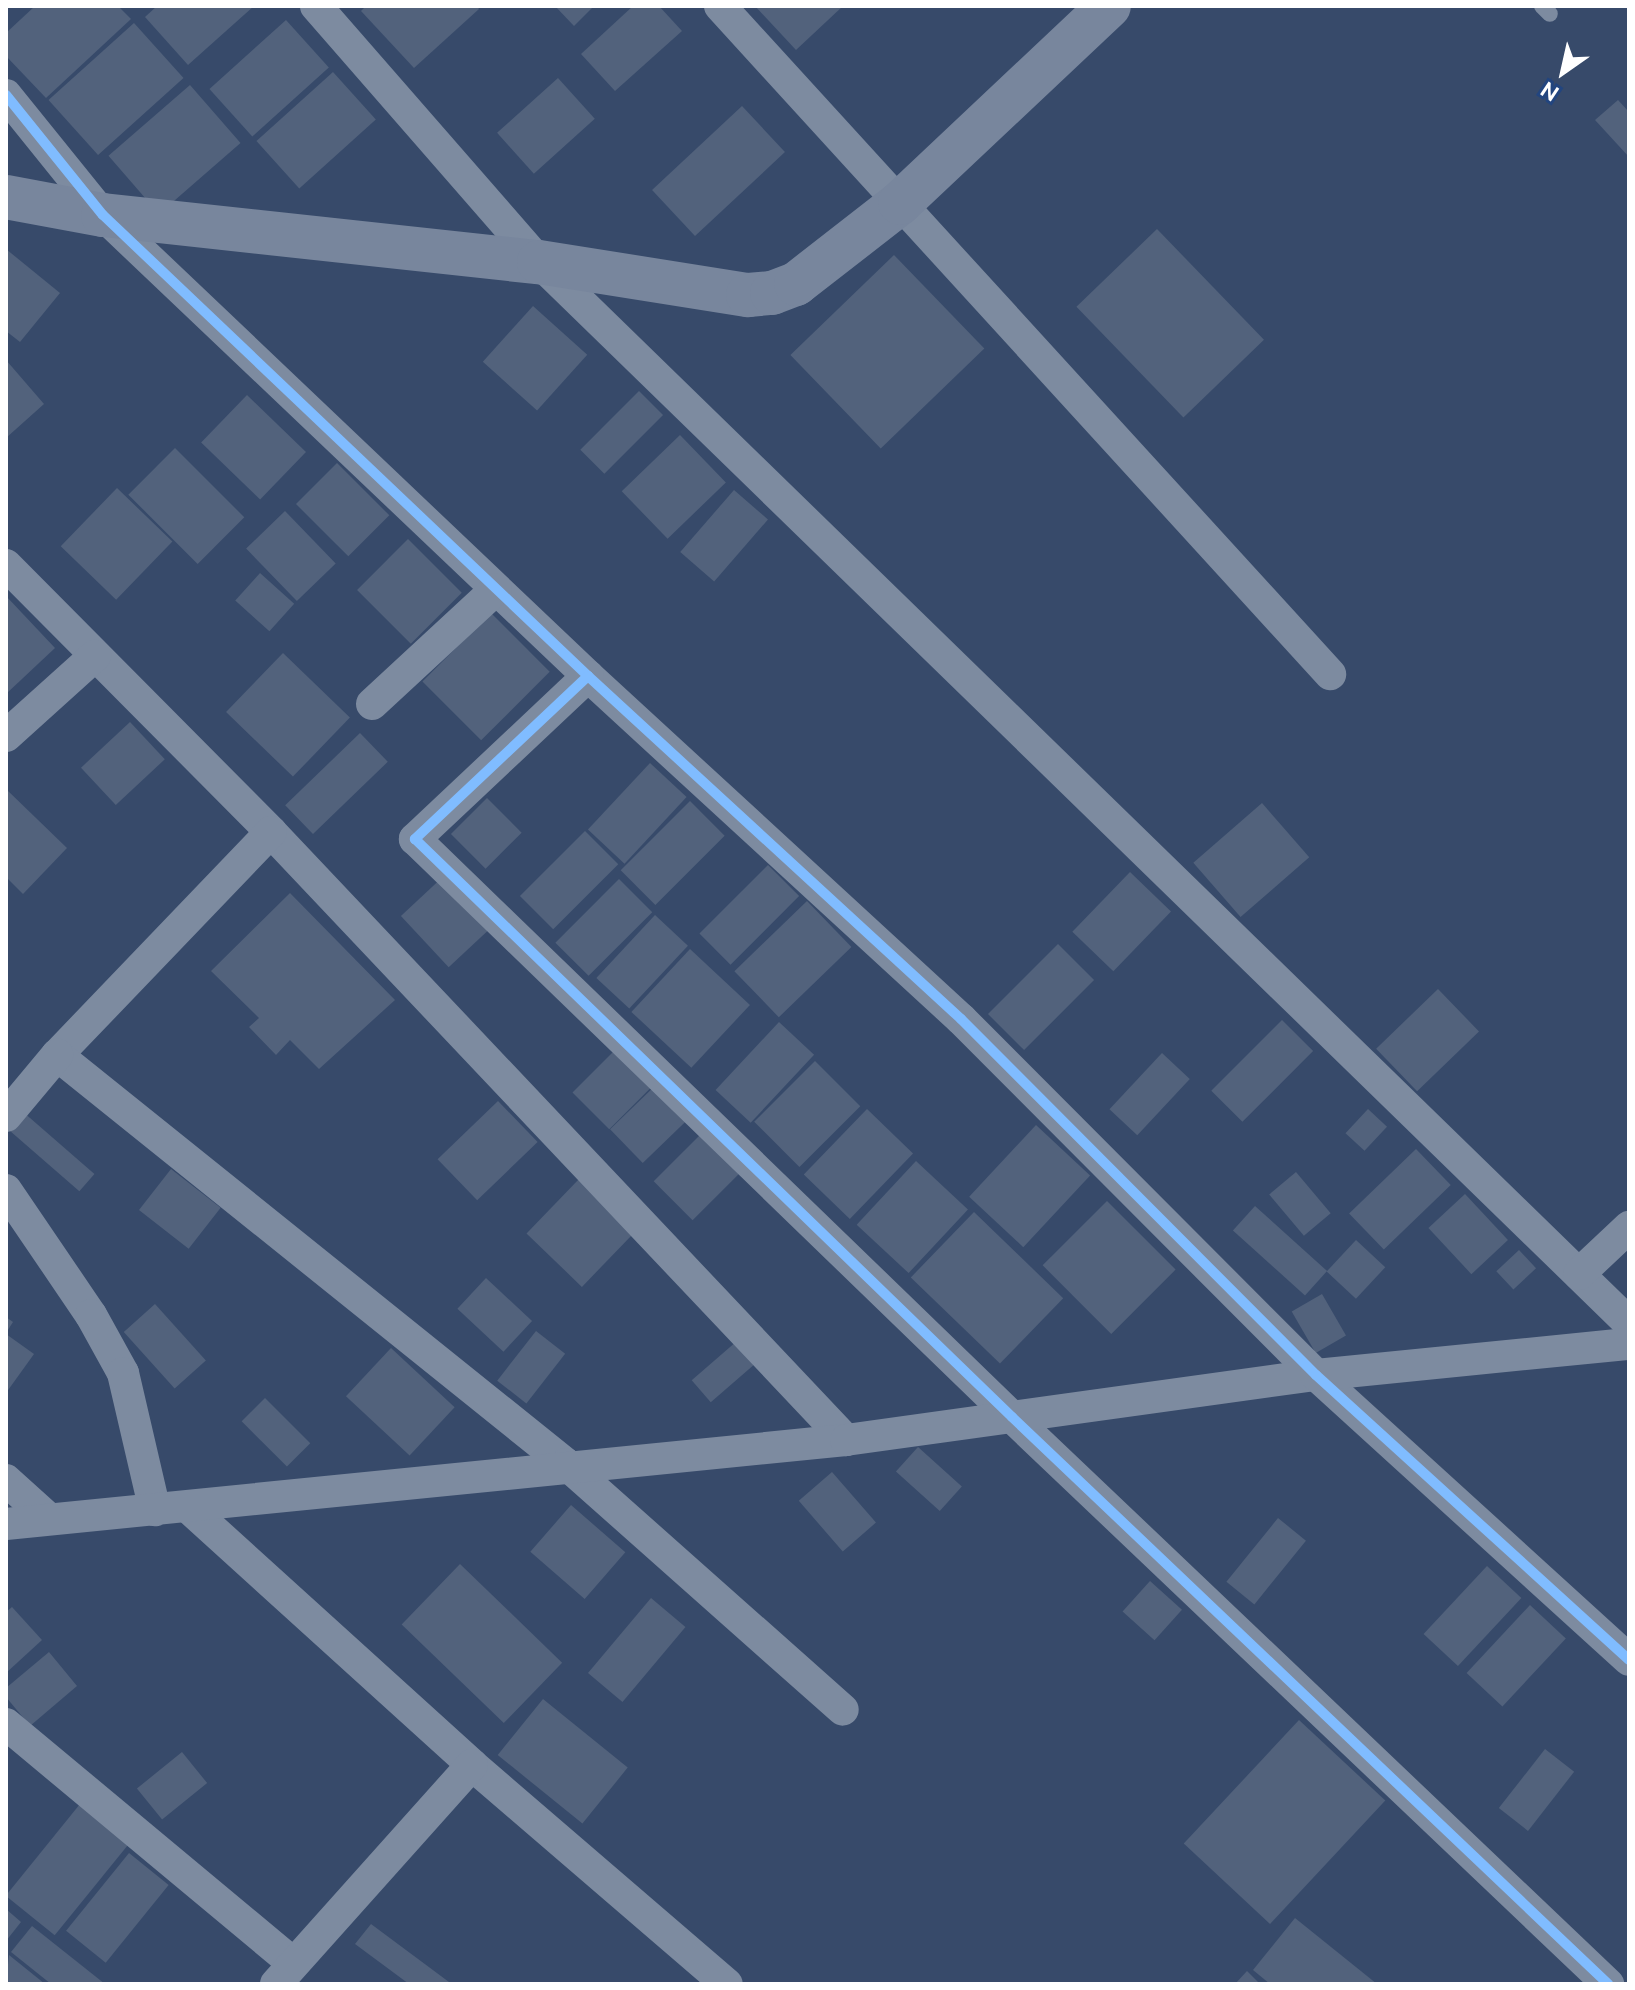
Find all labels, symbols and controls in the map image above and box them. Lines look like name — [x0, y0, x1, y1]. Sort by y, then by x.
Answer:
north arrow — [1523, 32, 1603, 112]
text: N — [1536, 77, 1563, 107]

